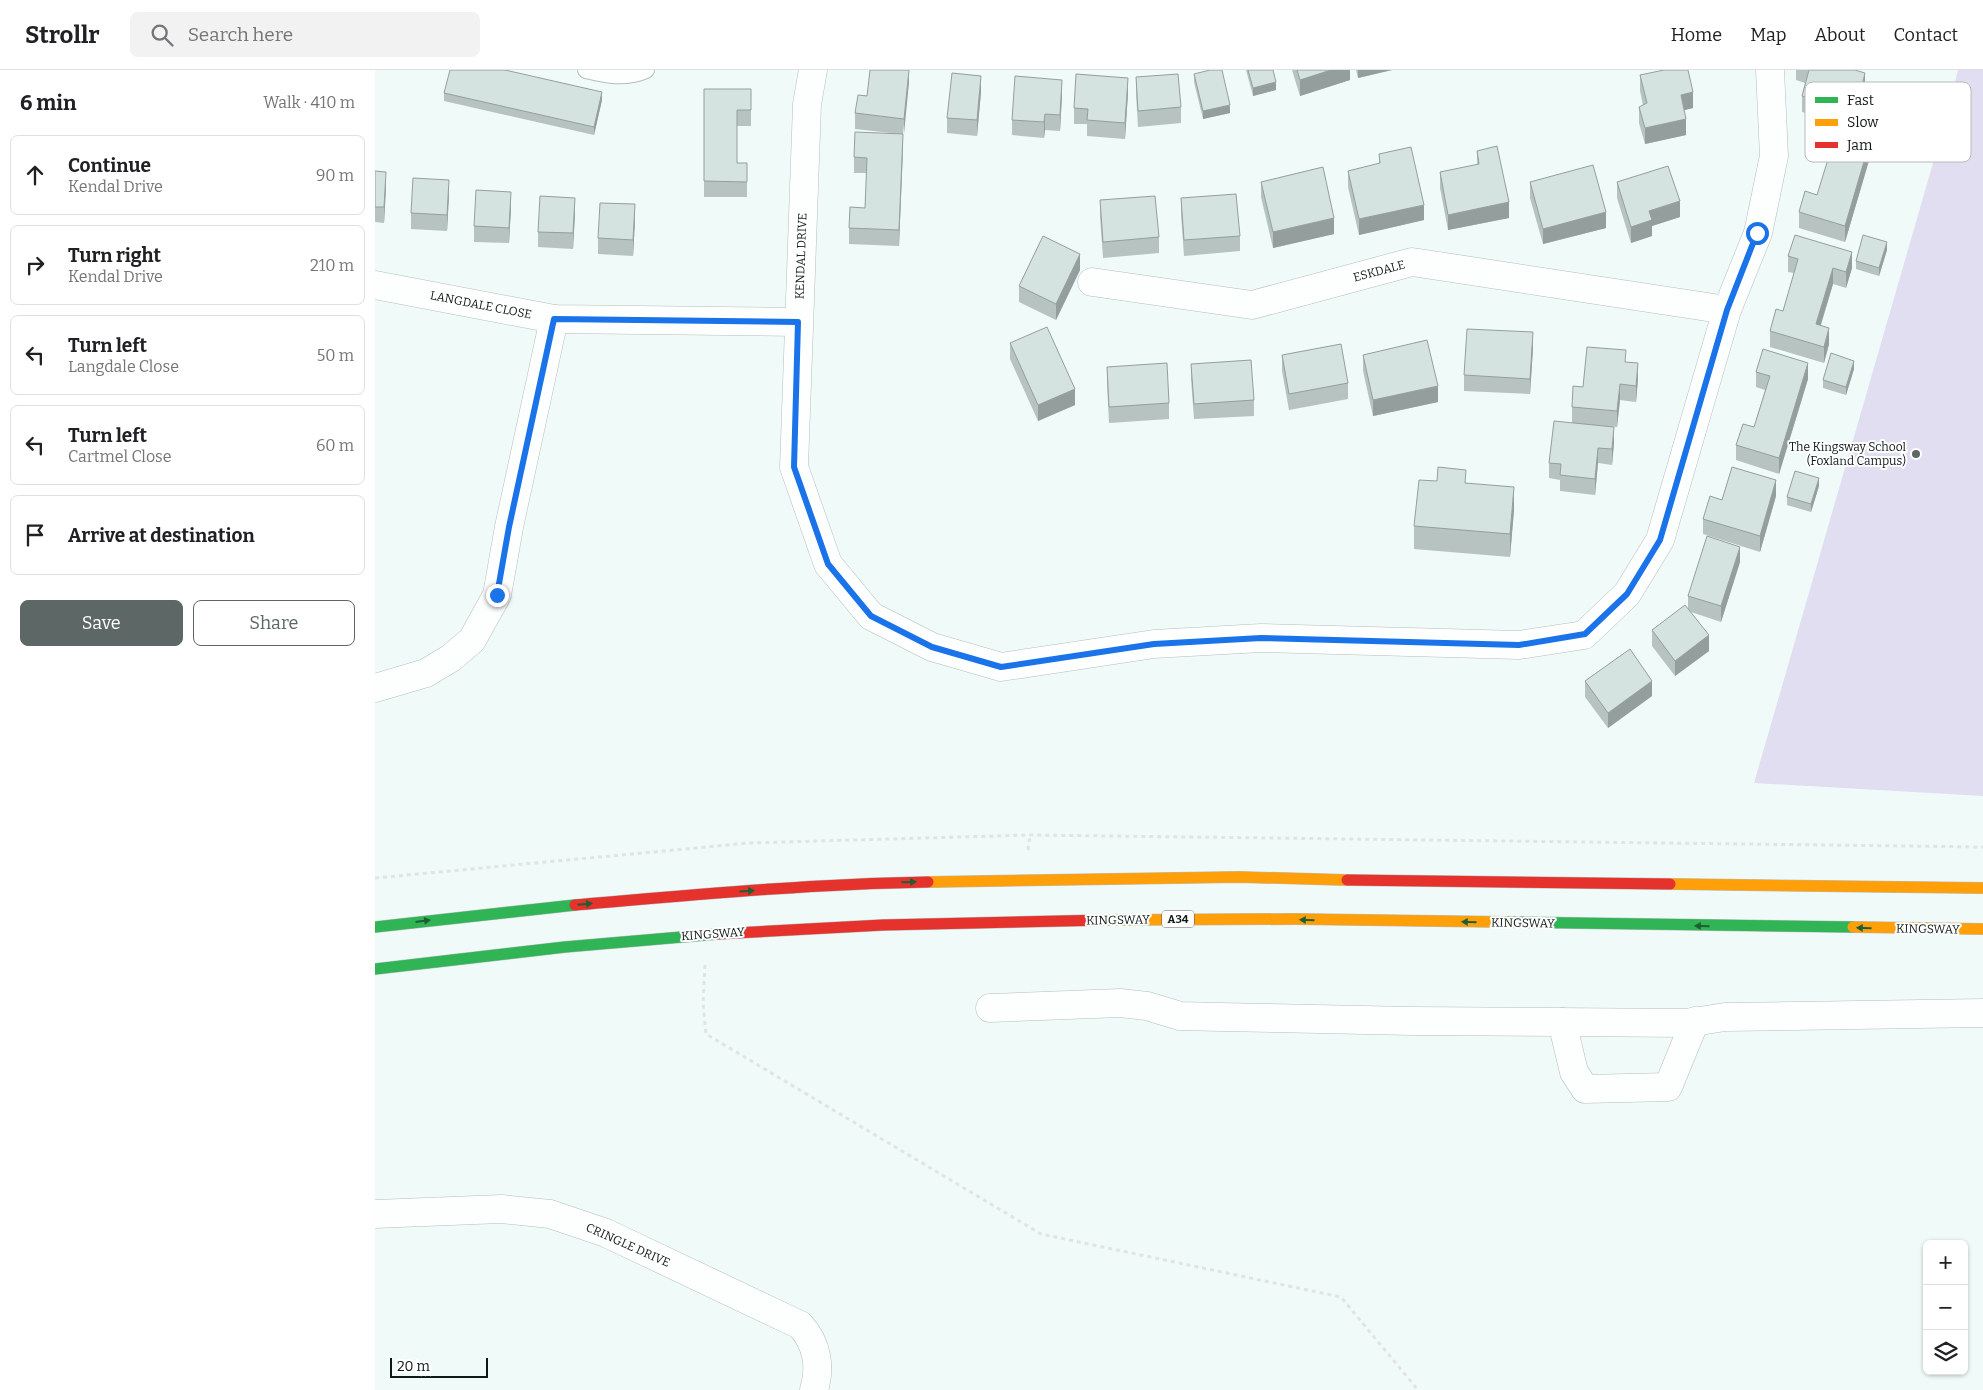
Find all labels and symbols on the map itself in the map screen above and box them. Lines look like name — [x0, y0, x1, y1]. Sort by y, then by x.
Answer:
legend — [1805, 82, 1971, 162]
text: Fast — [1847, 92, 1874, 109]
text: Slow — [1847, 114, 1879, 131]
text: Jam — [1846, 137, 1873, 154]
street label: KENDAL DRIVE — [792, 213, 810, 299]
route start — [1746, 222, 1769, 245]
street label: ESKDALE — [1352, 257, 1406, 285]
street label: LANGDALE CLOSE — [429, 288, 533, 322]
place label: The Kingsway School (Foxland Campus) — [1789, 440, 1907, 468]
marker: The Kingsway School (Foxland Campus) — [1910, 448, 1922, 460]
route end — [486, 584, 509, 607]
one-way arrow — [901, 878, 917, 886]
one-way arrow — [739, 887, 755, 895]
one-way arrow — [577, 899, 593, 907]
road number: A34 — [1162, 911, 1194, 928]
street label: KINGSWAY — [1086, 912, 1150, 928]
street label: KINGSWAY — [1491, 915, 1555, 931]
one-way arrow — [1299, 916, 1315, 924]
one-way arrow — [416, 917, 432, 925]
one-way arrow — [1461, 918, 1477, 926]
street label: KINGSWAY — [1896, 921, 1960, 937]
one-way arrow — [1694, 922, 1710, 930]
one-way arrow — [1856, 924, 1872, 932]
street label: KINGSWAY — [681, 925, 746, 943]
street label: CRINGLE DRIVE — [584, 1220, 672, 1270]
scale bar — [390, 1355, 487, 1378]

